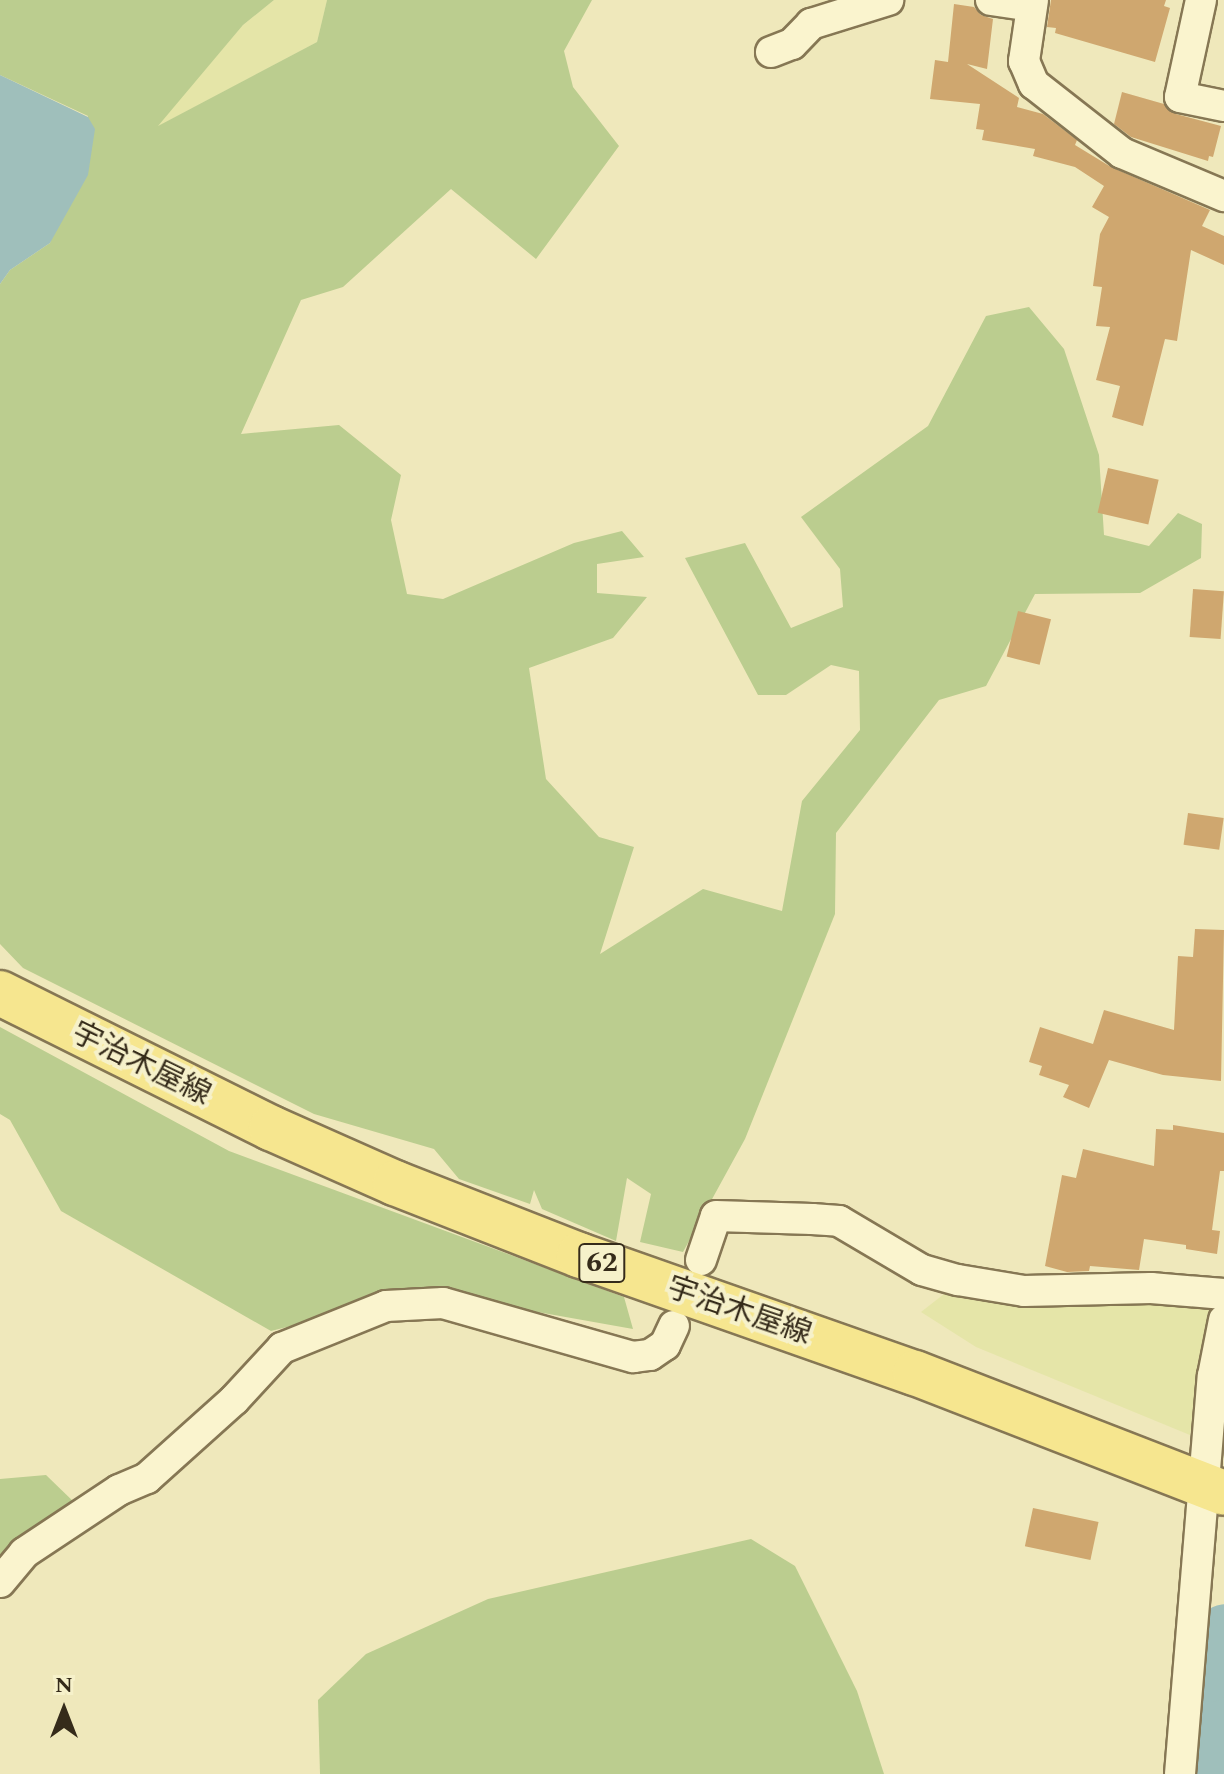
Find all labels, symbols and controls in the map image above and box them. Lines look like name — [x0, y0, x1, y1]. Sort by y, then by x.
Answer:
street label: 宇治木屋線 — [66, 1015, 216, 1113]
road number: 62 — [578, 1239, 626, 1287]
street label: 宇治木屋線 — [662, 1270, 816, 1352]
text: N — [55, 1669, 73, 1702]
north arrow — [24, 1670, 104, 1750]

